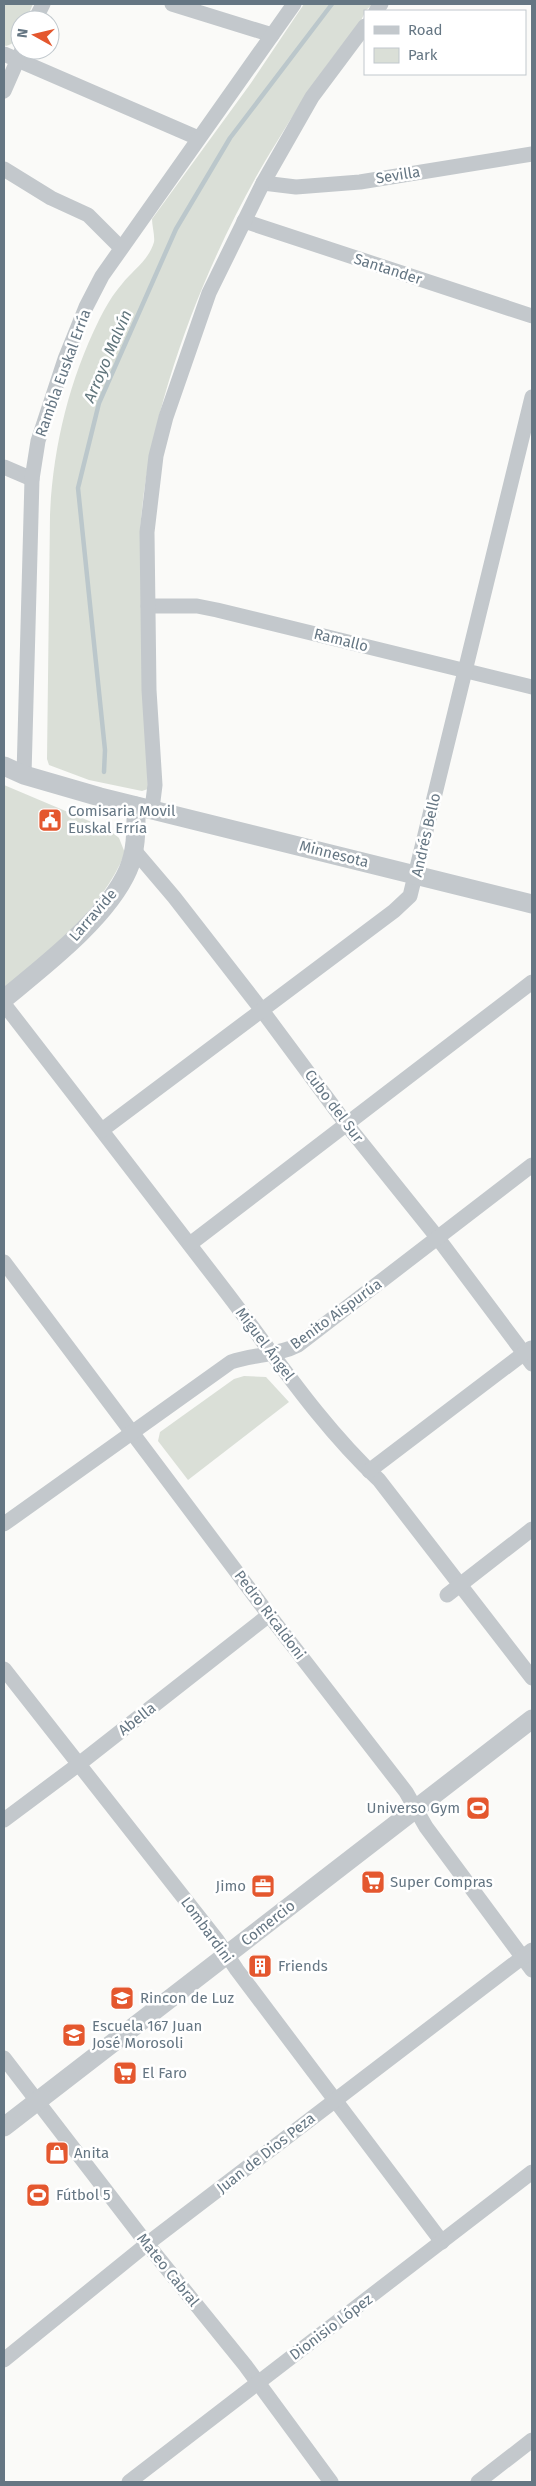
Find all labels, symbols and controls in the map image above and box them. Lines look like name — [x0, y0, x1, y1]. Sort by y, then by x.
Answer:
north arrow — [10, 10, 60, 60]
legend — [364, 10, 526, 75]
text: Road — [408, 21, 443, 39]
text: N — [14, 27, 32, 39]
text: Park — [408, 46, 438, 64]
street label: Sevilla — [374, 163, 422, 187]
street label: Santander — [352, 250, 424, 288]
street label: Rambla Euskal Erría — [32, 307, 94, 439]
water label: Arroyo Malvín — [79, 307, 135, 406]
street label: Ramallo — [312, 625, 370, 655]
street label: Andrés Bello — [408, 791, 444, 879]
place label: Comisaria Movil Euskal Erría — [68, 802, 176, 837]
public building icon: Comisaria Movil Euskal Erría — [37, 807, 63, 833]
street label: Minnesota — [297, 837, 371, 871]
street label: Larravide — [65, 885, 121, 945]
street label: Cubo del Sur — [301, 1066, 367, 1146]
street label: Benito Aispurúa — [287, 1275, 385, 1353]
street label: Miguel Ángel — [232, 1304, 299, 1384]
street label: Pedro Ricaldoni — [231, 1567, 309, 1663]
street label: Abella — [115, 1699, 159, 1739]
sports icon: Universo Gym — [465, 1795, 491, 1821]
place label: Universo Gym — [367, 1799, 460, 1817]
supermarket icon: Super Compras — [360, 1869, 386, 1895]
office icon: Jimo — [250, 1873, 276, 1899]
place label: Super Compras — [390, 1873, 493, 1891]
place label: Jimo — [216, 1877, 246, 1895]
street label: Lombardini — [177, 1893, 237, 1967]
street label: Comercio — [237, 1896, 299, 1950]
building icon: Friends — [247, 1953, 273, 1979]
place label: Friends — [278, 1957, 328, 1975]
school or university icon: Rincon de Luz — [109, 1985, 135, 2011]
place label: Rincon de Luz — [140, 1989, 235, 2007]
place label: Escuela 167 Juan José Morosoli — [92, 2017, 202, 2052]
school or university icon: Escuela 167 Juan José Morosoli — [61, 2022, 87, 2048]
supermarket icon: El Faro — [112, 2060, 138, 2086]
place label: El Faro — [142, 2064, 187, 2082]
street label: Juan de Dios Peza — [213, 2109, 319, 2197]
shop icon: Anita — [44, 2140, 70, 2166]
place label: Anita — [74, 2144, 109, 2162]
sports icon: Fútbol 5 — [25, 2182, 51, 2208]
place label: Fútbol 5 — [56, 2186, 111, 2204]
street label: Mateo Cabral — [133, 2230, 203, 2311]
street label: Dionisio López — [286, 2290, 376, 2364]

